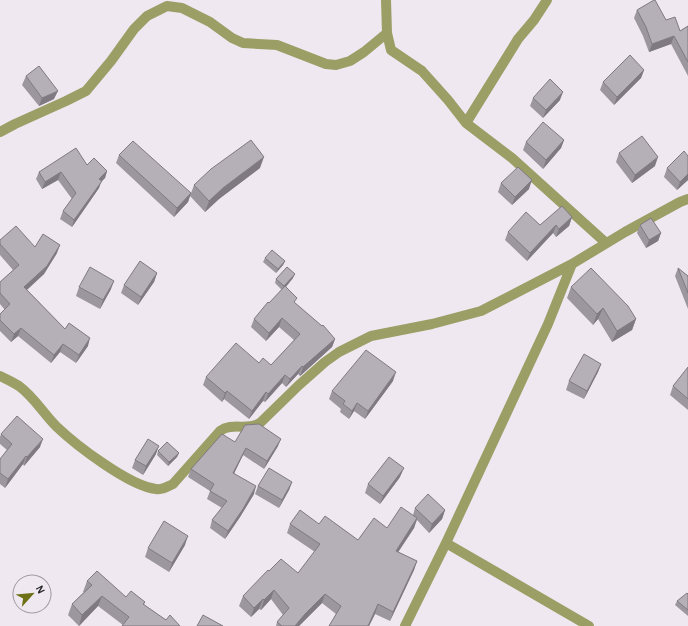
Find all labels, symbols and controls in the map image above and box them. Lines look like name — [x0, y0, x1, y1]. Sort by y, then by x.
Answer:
north arrow — [12, 574, 52, 614]
text: N — [34, 584, 47, 596]

